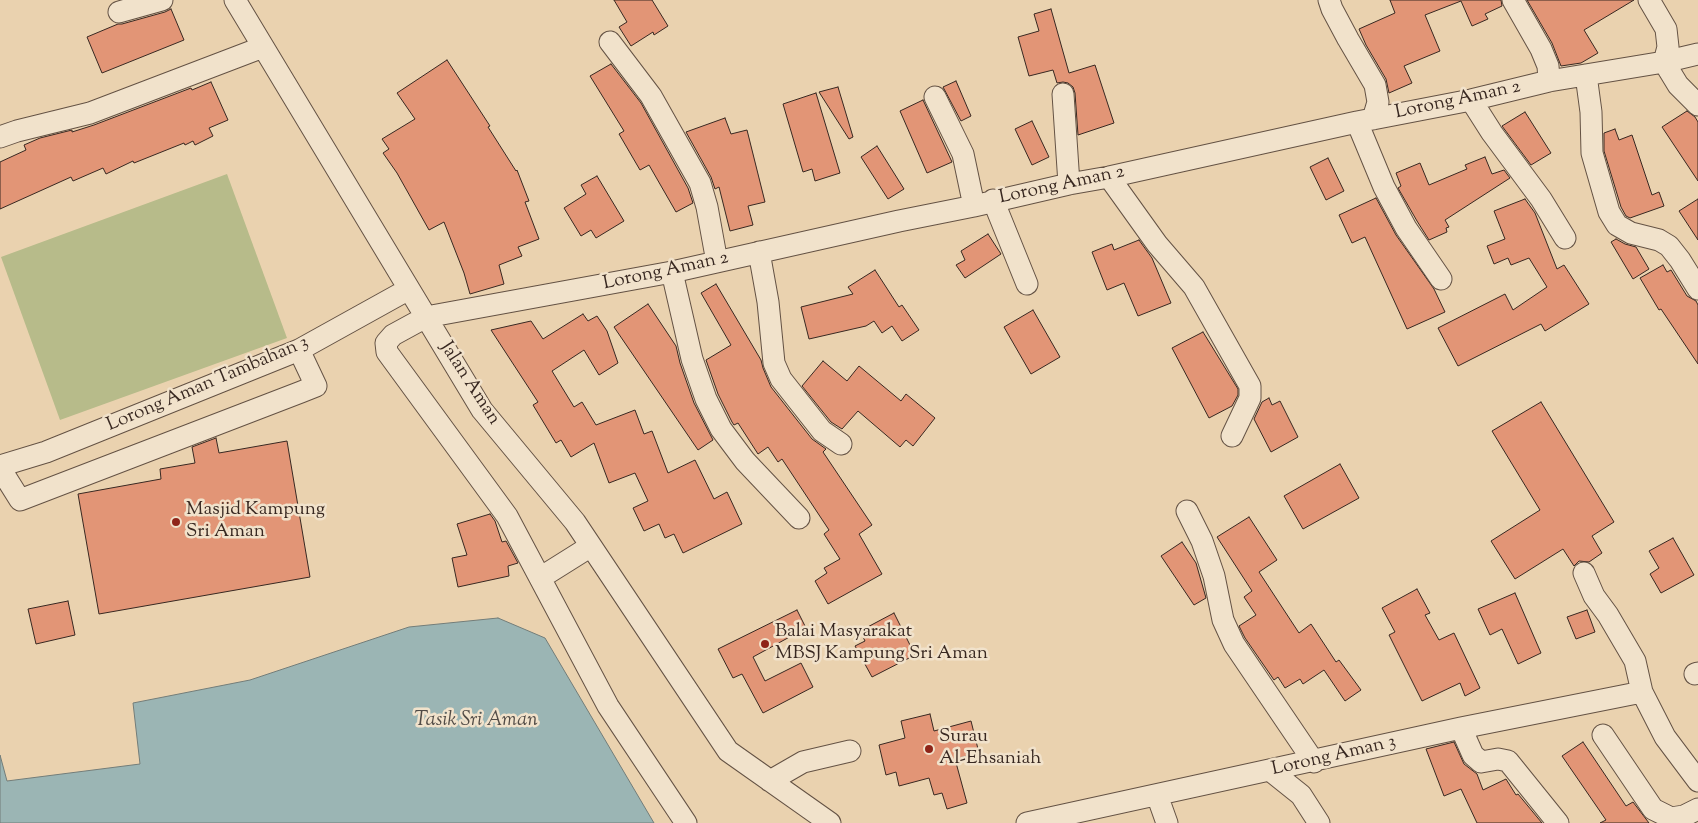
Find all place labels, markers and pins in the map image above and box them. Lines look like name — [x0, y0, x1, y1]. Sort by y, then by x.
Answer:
place label: Masjid Kampung Sri Aman — [186, 500, 325, 544]
marker: Masjid Kampung Sri Aman — [170, 516, 182, 528]
place label: Balai Masyarakat MBSJ Kampung Sri Aman — [775, 622, 988, 666]
marker: Balai Masyarakat MBSJ Kampung Sri Aman — [759, 638, 771, 650]
place label: Surau Al-Ehsaniah — [939, 727, 1041, 771]
marker: Surau Al-Ehsaniah — [923, 743, 935, 755]

